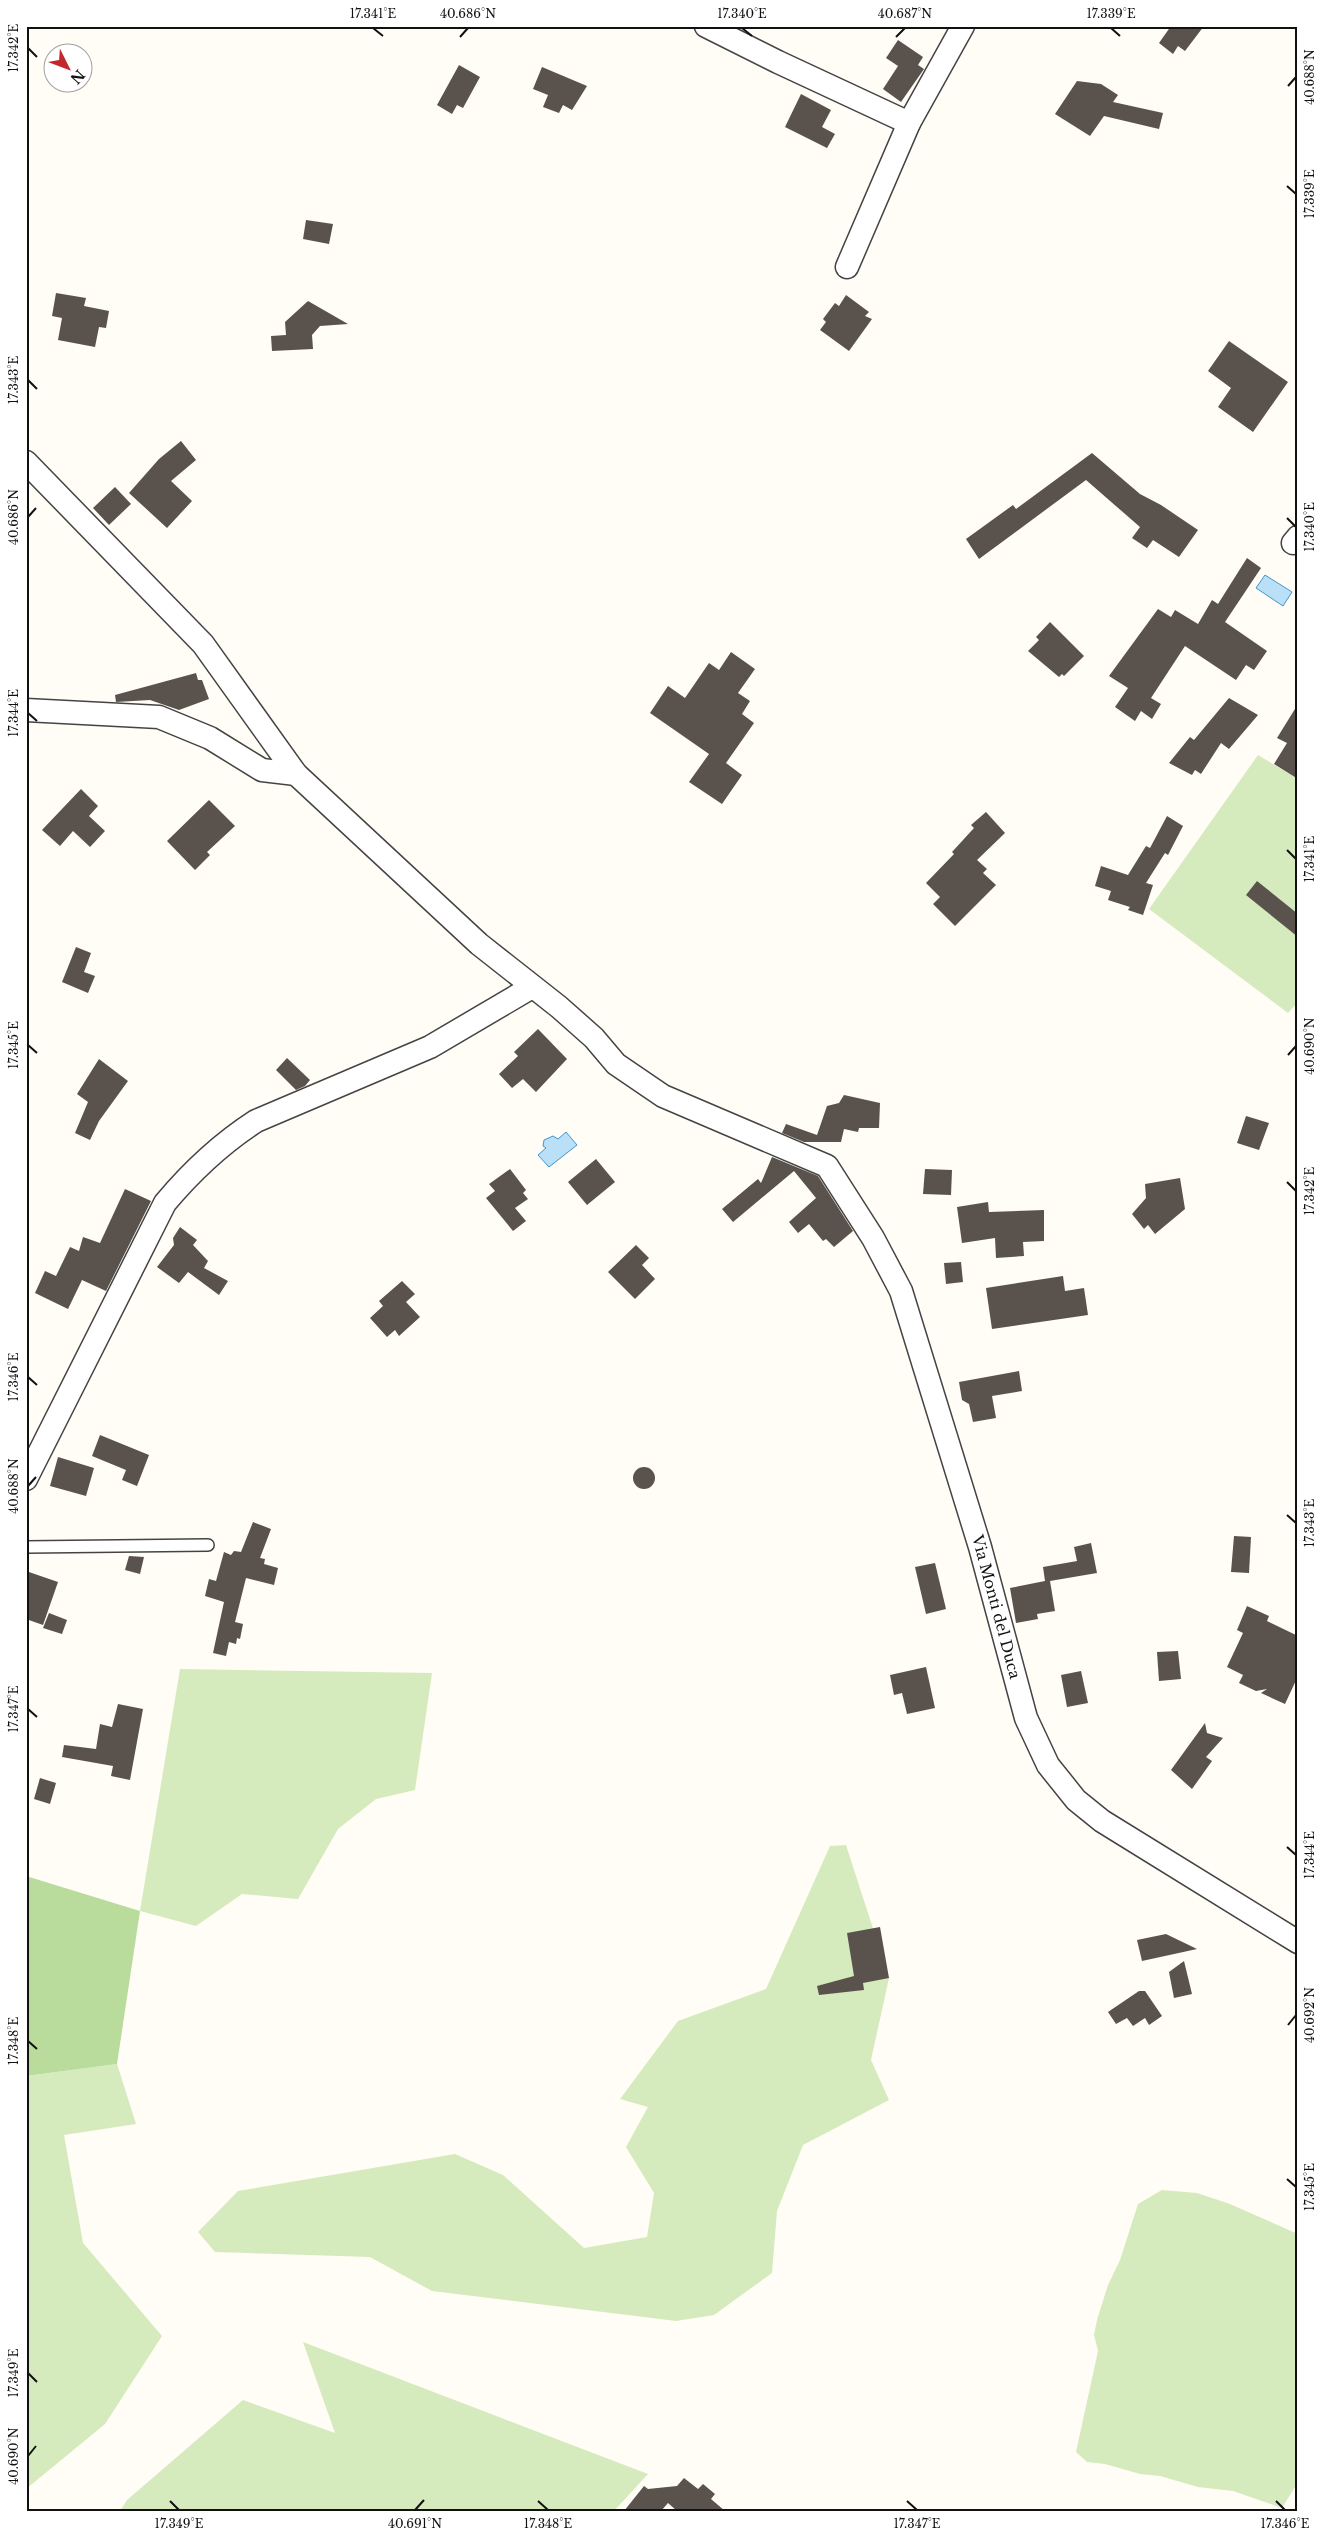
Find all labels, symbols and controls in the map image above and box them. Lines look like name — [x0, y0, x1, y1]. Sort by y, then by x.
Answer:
text: 17.341°E — [350, 6, 397, 21]
text: 40.686°N — [440, 6, 496, 21]
text: 17.340°E — [717, 6, 767, 21]
text: 40.687°N — [878, 6, 932, 21]
text: 17.339°E — [1086, 6, 1136, 21]
text: 17.342°E — [6, 23, 21, 72]
north arrow — [42, 42, 92, 92]
text: 40.688°N — [1302, 49, 1317, 105]
text: N — [67, 66, 89, 88]
text: 17.339°E — [1302, 169, 1317, 219]
text: 17.343°E — [6, 355, 21, 404]
text: 40.686°N — [6, 489, 21, 545]
text: 17.340°E — [1302, 502, 1317, 552]
text: 17.344°E — [6, 689, 21, 737]
text: 17.341°E — [1302, 835, 1317, 882]
text: 40.690°N — [1302, 1017, 1317, 1075]
text: 17.345°E — [6, 1021, 21, 1069]
text: 17.342°E — [1302, 1166, 1317, 1215]
text: 17.346°E — [6, 1352, 21, 1401]
text: 40.688°N — [6, 1458, 21, 1514]
text: 17.343°E — [1302, 1498, 1317, 1547]
street label: Via Monti del Duca — [968, 1532, 1025, 1681]
text: 17.347°E — [6, 1685, 21, 1733]
text: 17.344°E — [1302, 1831, 1317, 1879]
text: 40.692°N — [1302, 1987, 1317, 2043]
text: 17.348°E — [6, 2017, 21, 2065]
text: 17.345°E — [1302, 2163, 1317, 2211]
text: 17.349°E — [6, 2348, 21, 2397]
text: 40.690°N — [6, 2427, 21, 2485]
text: 17.349°E — [155, 2516, 204, 2531]
text: 40.691°N — [388, 2516, 442, 2531]
text: 17.348°E — [524, 2516, 572, 2531]
text: 17.347°E — [893, 2516, 941, 2531]
text: 17.346°E — [1261, 2516, 1310, 2531]

